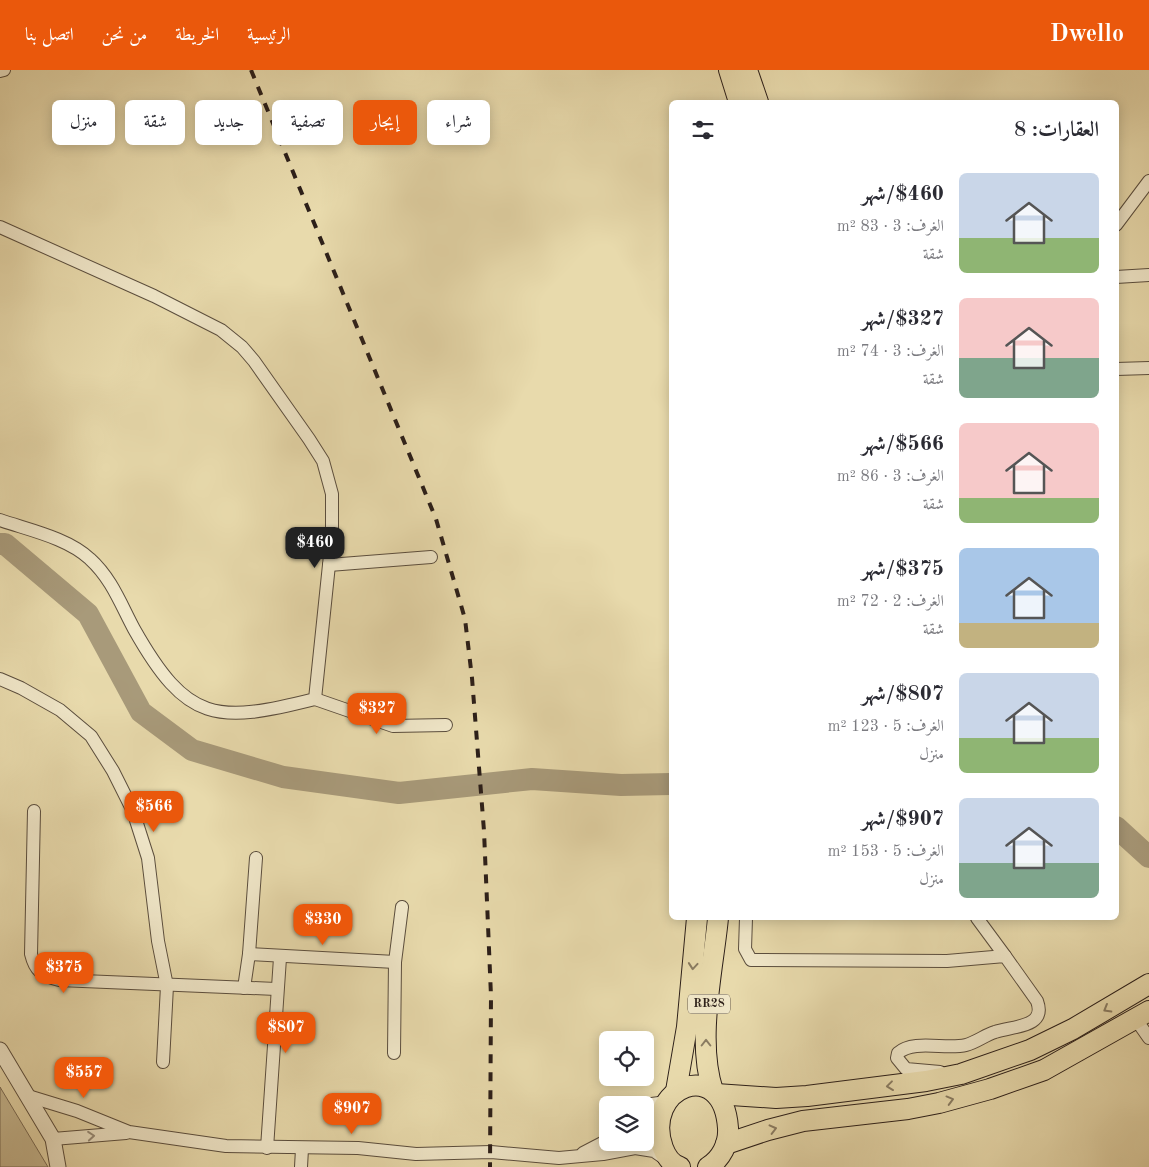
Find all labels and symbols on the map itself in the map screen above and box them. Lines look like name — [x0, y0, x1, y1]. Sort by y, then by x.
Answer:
pin: $460 — [285, 526, 345, 569]
pin: $327 — [347, 692, 407, 735]
pin: $566 — [124, 790, 184, 833]
pin: $330 — [293, 904, 353, 946]
pin: $375 — [34, 952, 94, 994]
one-way arrow — [688, 962, 699, 970]
road number: RR28 — [688, 994, 730, 1014]
one-way arrow — [1103, 1002, 1112, 1012]
pin: $807 — [256, 1012, 316, 1054]
one-way arrow — [701, 1039, 711, 1046]
pin: $557 — [54, 1056, 114, 1099]
one-way arrow — [886, 1080, 894, 1091]
pin: $907 — [322, 1092, 382, 1135]
one-way arrow — [945, 1096, 953, 1106]
one-way arrow — [768, 1124, 777, 1135]
one-way arrow — [87, 1131, 95, 1142]

